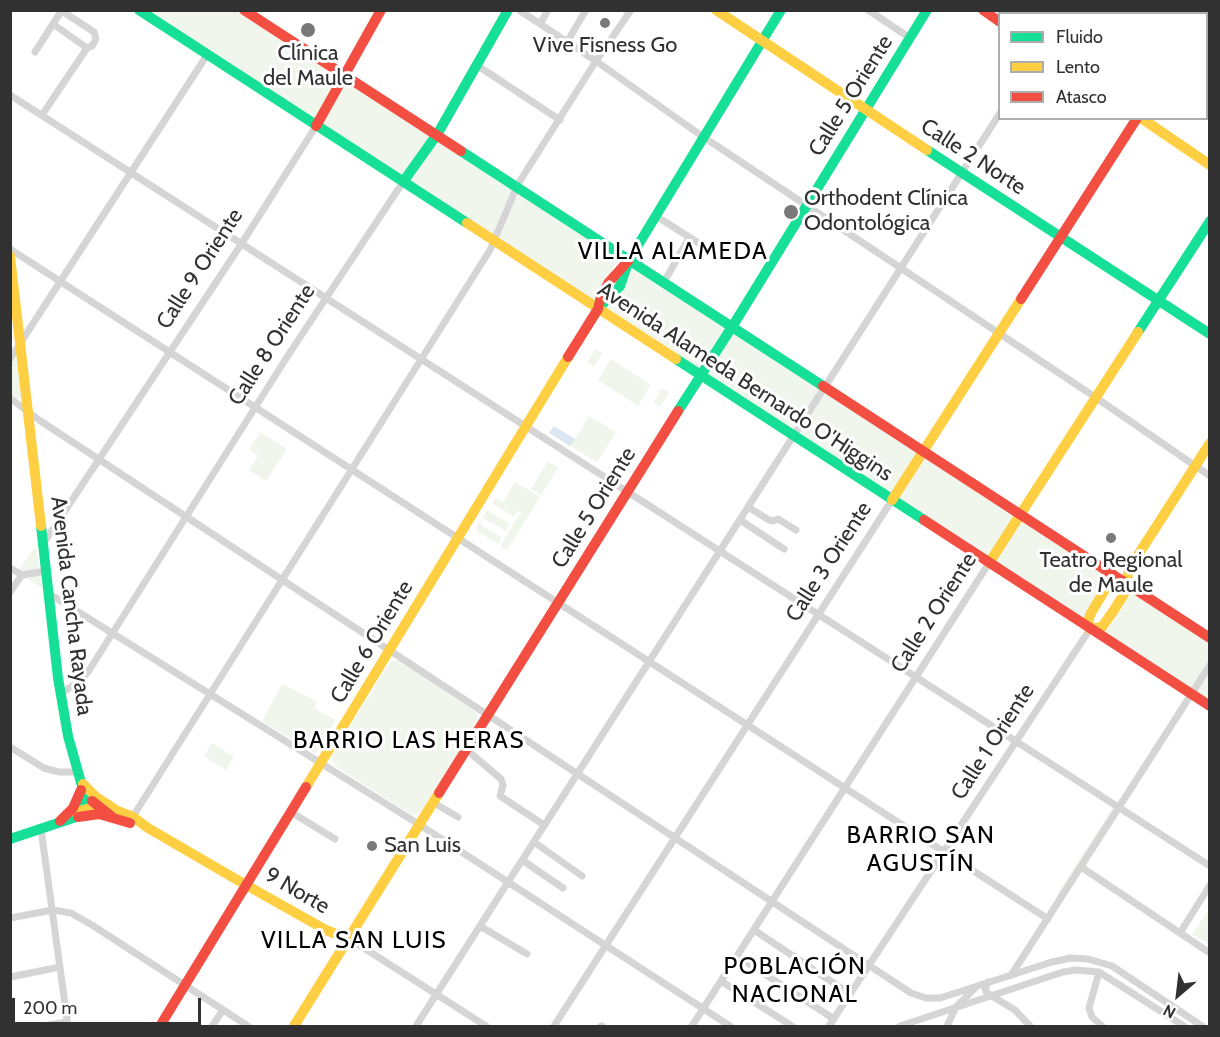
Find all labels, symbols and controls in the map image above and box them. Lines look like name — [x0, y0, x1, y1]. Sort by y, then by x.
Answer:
legend — [998, 12, 1208, 120]
marker: Vive Fisness Go — [598, 16, 612, 30]
marker: Clínica del Maule — [299, 21, 317, 39]
text: Fluido — [1056, 26, 1103, 48]
street label: Calle 5 Oriente — [803, 31, 899, 161]
place label: Vive Fisness Go — [533, 33, 677, 59]
place label: Clínica del Maule — [263, 41, 353, 92]
text: Lento — [1056, 56, 1100, 78]
text: Atasco — [1056, 86, 1107, 108]
street label: Calle 2 Norte — [916, 113, 1030, 201]
place label: Orthodent Clínica Odontológica — [804, 186, 968, 237]
marker: Orthodent Clínica Odontológica — [782, 203, 800, 221]
street label: Calle 9 Oriente — [151, 204, 249, 334]
district label: VILLA ALAMEDA — [578, 238, 768, 266]
street label: Avenida Alameda Bernardo O'Higgins — [593, 277, 897, 487]
street label: Calle 8 Oriente — [223, 279, 321, 411]
street label: Calle 5 Oriente — [546, 443, 642, 573]
street label: Avenida Cancha Rayada — [44, 495, 98, 717]
street label: Calle 3 Oriente — [780, 497, 878, 627]
marker: Teatro Regional de Maule — [1104, 531, 1118, 545]
street label: Calle 2 Oriente — [885, 548, 983, 678]
place label: Teatro Regional de Maule — [1039, 548, 1183, 600]
street label: Calle 6 Oriente — [325, 576, 419, 708]
street label: Calle 1 Oriente — [946, 679, 1040, 805]
district label: BARRIO LAS HERAS — [293, 727, 525, 755]
district label: BARRIO SAN AGUSTÍN — [847, 822, 995, 878]
place label: San Luis — [384, 833, 461, 859]
marker: San Luis — [365, 839, 379, 853]
street label: 9 Norte — [260, 862, 334, 920]
district label: VILLA SAN LUIS — [261, 927, 447, 955]
district label: POBLACIÓN NACIONAL — [724, 953, 866, 1009]
north arrow — [1148, 965, 1208, 1025]
scale bar — [15, 986, 204, 1024]
text: 200 m — [23, 997, 77, 1019]
text: N — [1160, 1000, 1179, 1022]

